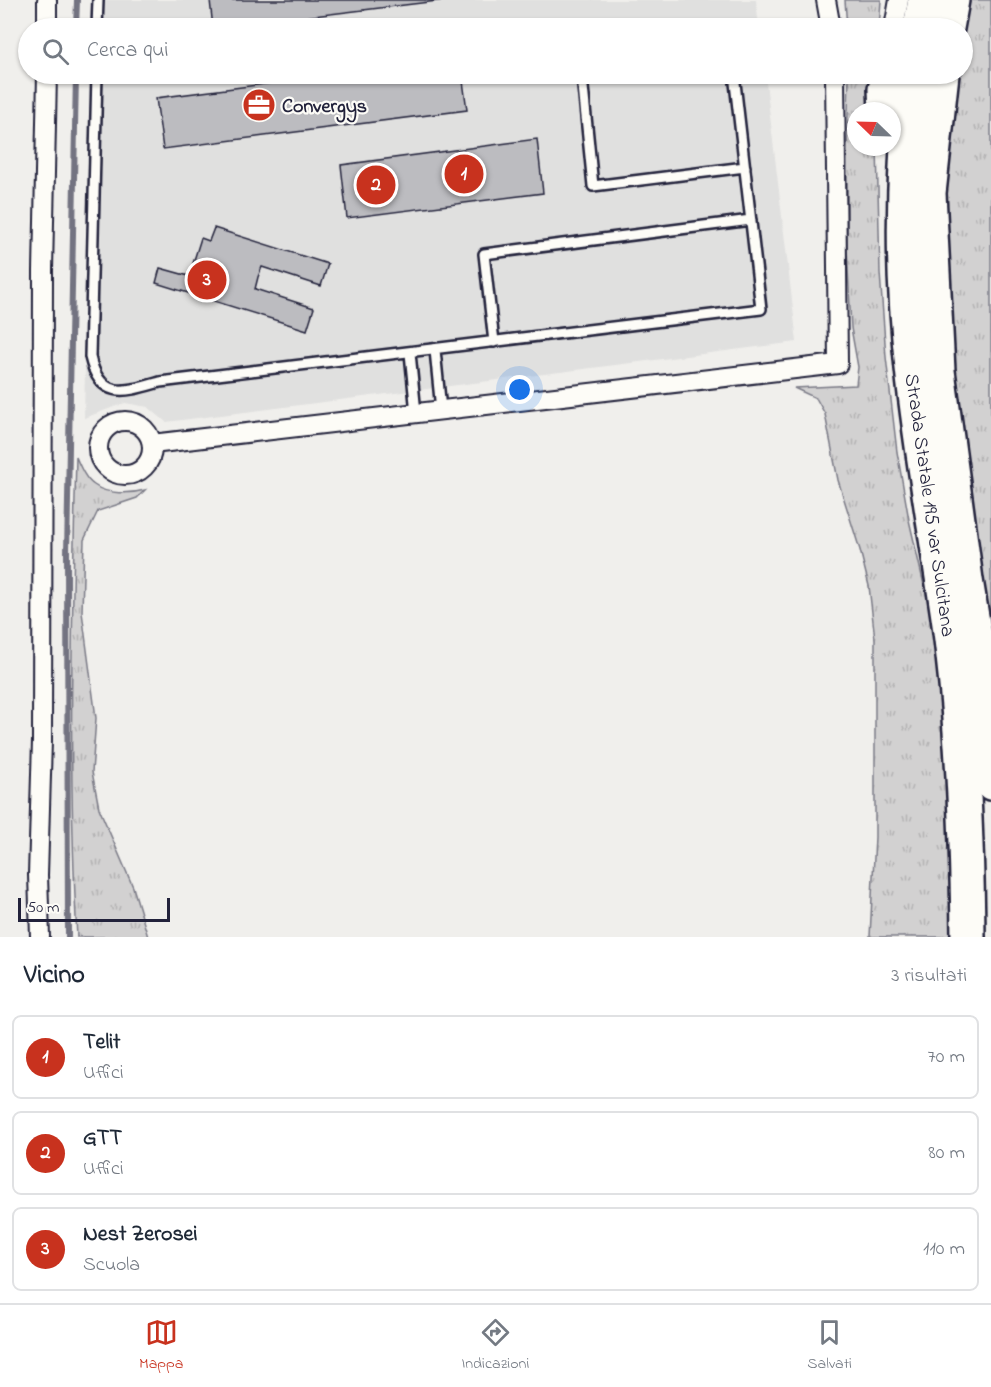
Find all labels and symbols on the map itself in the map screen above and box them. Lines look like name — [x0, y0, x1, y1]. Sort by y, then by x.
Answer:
office icon: Convergys — [241, 87, 277, 123]
place label: Convergys — [282, 93, 367, 123]
north arrow — [847, 102, 901, 156]
pin: 1 — [444, 152, 484, 196]
pin: 2 — [356, 162, 395, 207]
pin: 3 — [188, 258, 226, 302]
street label: Strada Statale 195 var Sulcitana — [896, 372, 961, 639]
your location — [505, 375, 534, 404]
scale bar — [18, 895, 170, 922]

